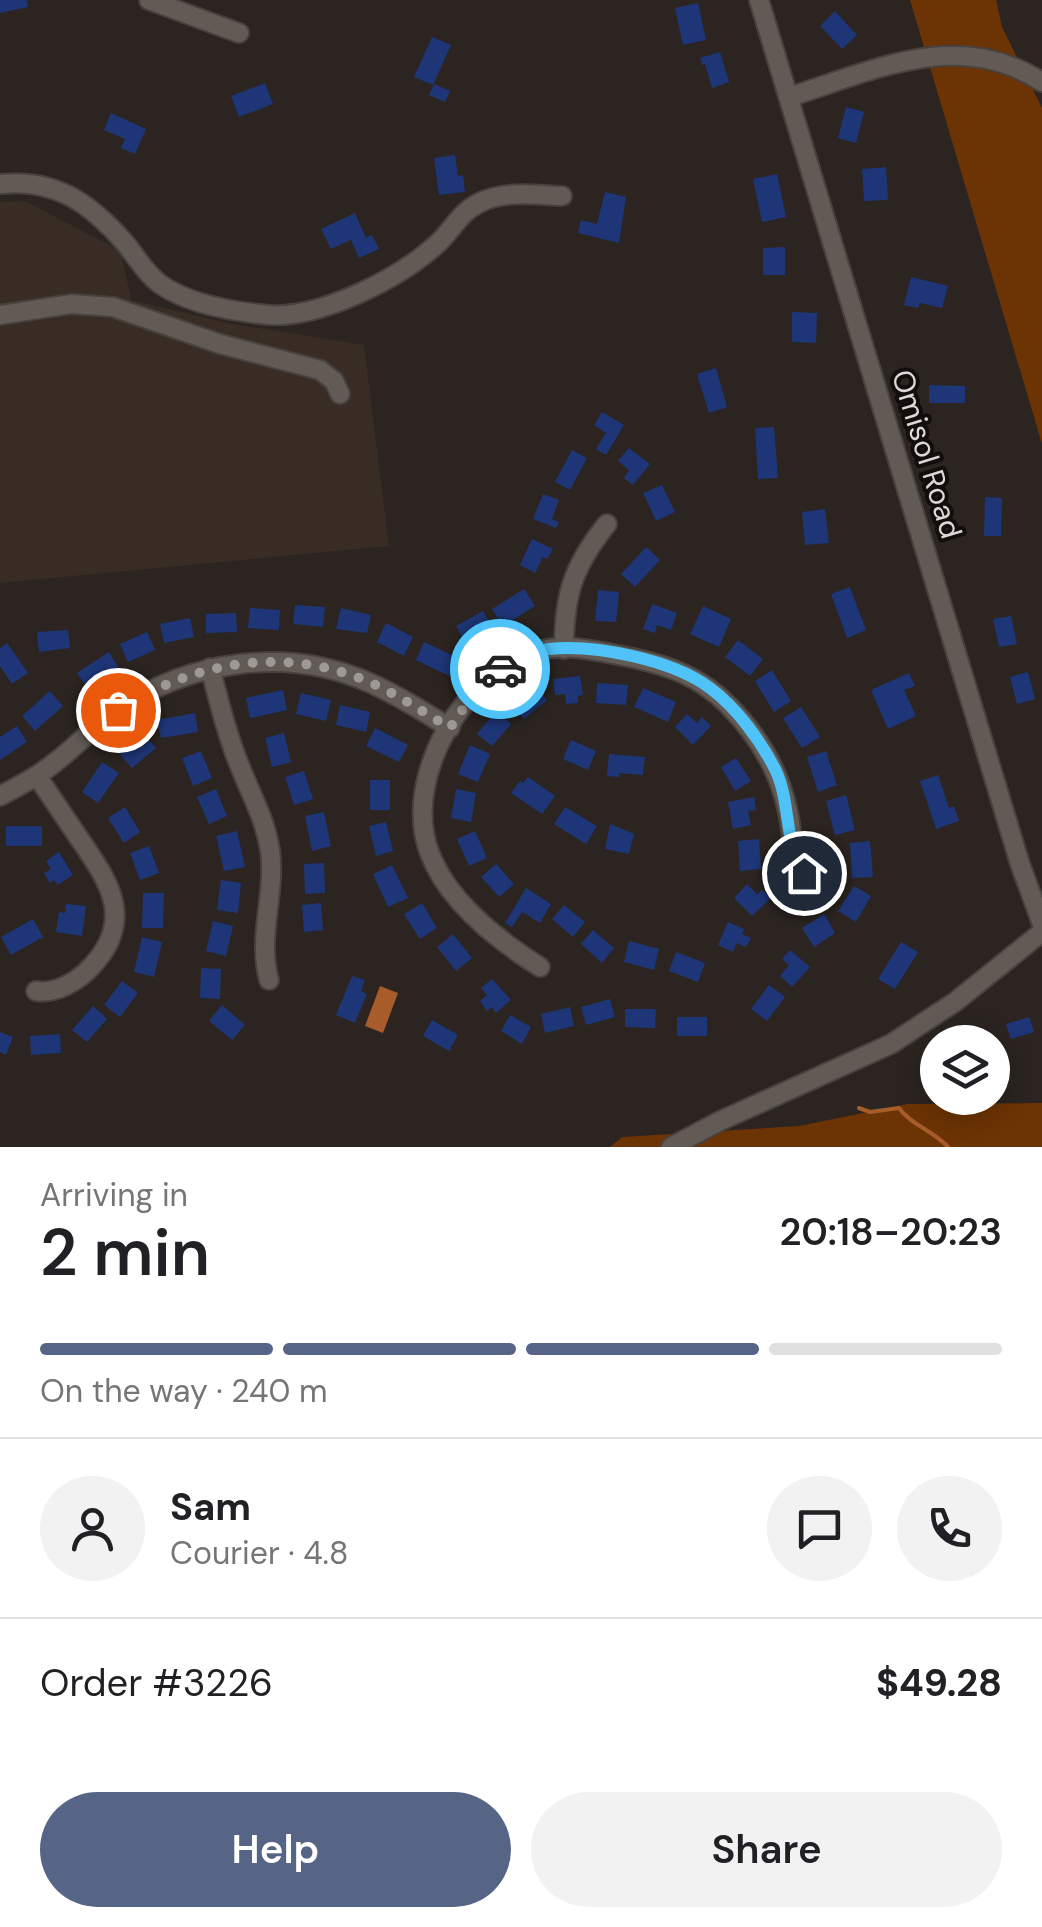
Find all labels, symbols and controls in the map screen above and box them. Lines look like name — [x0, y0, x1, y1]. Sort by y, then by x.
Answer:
street label: Omisol Road — [883, 365, 971, 543]
courier — [450, 619, 550, 719]
icon: car — [473, 642, 528, 697]
pin — [76, 668, 161, 753]
icon: bag — [91, 683, 146, 738]
pin — [762, 831, 847, 916]
icon: home — [777, 846, 832, 901]
map controls — [920, 1025, 1010, 1115]
button: layers — [920, 1025, 1010, 1115]
text: Arriving in — [40, 1174, 188, 1216]
text: 20:18–20:23 — [780, 1207, 1002, 1257]
text: 2 min — [40, 1211, 210, 1295]
text: On the way · 240 m — [40, 1370, 327, 1412]
button: person — [40, 1476, 145, 1581]
button: chat — [767, 1476, 872, 1581]
button: phone — [897, 1476, 1002, 1581]
text: Sam — [170, 1482, 251, 1532]
text: Courier · 4.8 — [170, 1532, 348, 1574]
text: Order #3226 — [40, 1658, 273, 1708]
text: $49.28 — [876, 1658, 1002, 1708]
button: Help — [40, 1792, 511, 1907]
button: Share — [531, 1792, 1002, 1907]

